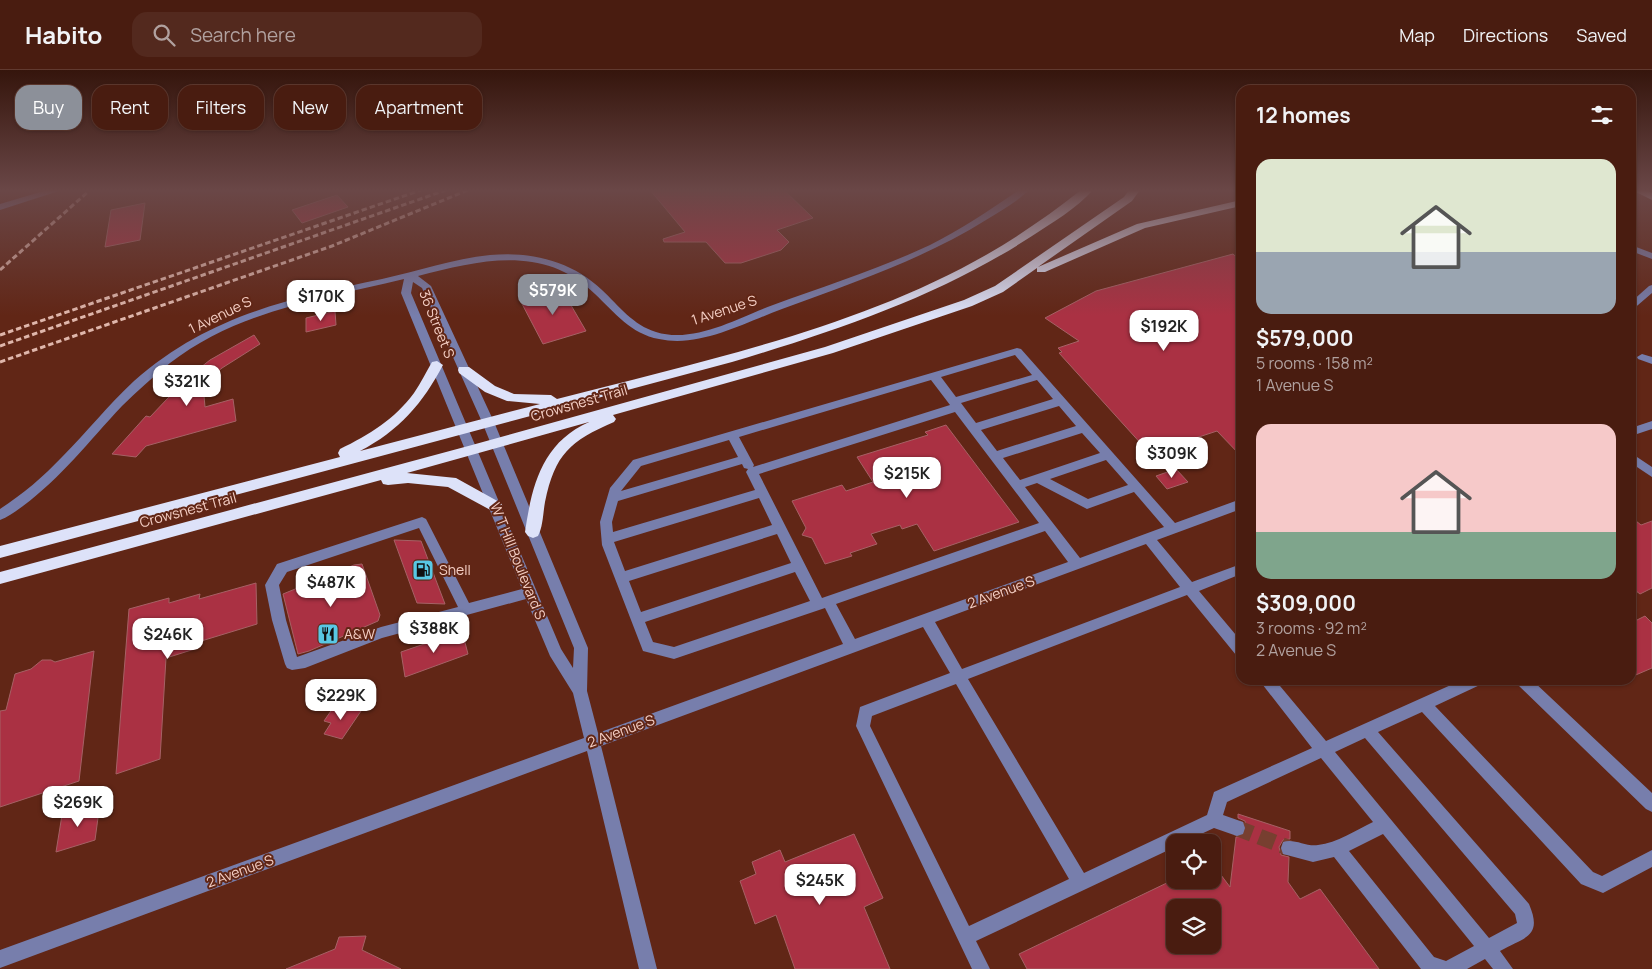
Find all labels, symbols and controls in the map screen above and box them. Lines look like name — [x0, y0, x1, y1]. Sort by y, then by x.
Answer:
search box — [132, 12, 482, 57]
text: Habito — [25, 18, 102, 51]
icon: search — [150, 21, 178, 49]
text: Search here — [190, 22, 296, 48]
text: Map — [1399, 23, 1435, 47]
text: Directions — [1463, 23, 1548, 47]
text: Saved — [1576, 23, 1627, 47]
chip: Buy — [15, 85, 82, 130]
chip: Rent — [92, 85, 168, 130]
chip: Filters — [178, 85, 264, 130]
chip: New — [274, 85, 346, 130]
chip: Apartment — [356, 85, 482, 130]
text: 12 homes — [1256, 101, 1351, 129]
icon: filters — [1588, 101, 1616, 129]
icon: home — [1391, 192, 1481, 282]
pin: $579K — [518, 274, 588, 316]
text: $579K — [529, 279, 577, 301]
pin: $170K — [286, 280, 356, 322]
text: $170K — [298, 285, 344, 307]
street label: 36 Street S — [415, 287, 460, 361]
street label: 1 Avenue S — [689, 290, 759, 329]
street label: 1 Avenue S — [185, 291, 255, 338]
pin: $192K — [1129, 310, 1199, 352]
text: $192K — [1141, 315, 1187, 337]
text: $579,000 — [1256, 324, 1353, 352]
text: 5 rooms · 158 m² — [1256, 352, 1373, 374]
pin: $321K — [152, 364, 222, 407]
text: $321K — [164, 370, 210, 392]
text: 1 Avenue S — [1256, 374, 1333, 396]
street label: Crowsnest Trail — [528, 380, 629, 425]
pin: $309K — [1137, 436, 1207, 479]
text: $309K — [1147, 442, 1197, 464]
pin: $215K — [872, 456, 942, 499]
icon: home — [1391, 457, 1481, 547]
text: $215K — [884, 462, 930, 484]
street label: Crowsnest Trail — [137, 487, 238, 532]
street label: W T Hill Boulevard S — [486, 500, 551, 622]
fuel station icon: Shell — [411, 558, 435, 582]
place label: Shell — [439, 560, 471, 579]
pin: $487K — [296, 566, 366, 608]
street label: 2 Avenue S — [965, 570, 1037, 612]
text: $487K — [307, 571, 355, 593]
text: $309,000 — [1256, 589, 1356, 617]
pin: $388K — [399, 612, 469, 654]
text: $388K — [409, 617, 459, 639]
text: 3 rooms · 92 m² — [1256, 617, 1367, 639]
pin: $246K — [133, 618, 203, 660]
restaurant icon: A&W — [316, 622, 340, 646]
text: $246K — [143, 623, 193, 645]
place label: A&W — [344, 624, 375, 643]
text: 2 Avenue S — [1256, 639, 1336, 661]
pin: $229K — [306, 678, 376, 721]
text: $229K — [316, 684, 366, 706]
street label: 2 Avenue S — [585, 709, 657, 751]
pin: $269K — [43, 786, 113, 828]
text: $269K — [53, 791, 103, 813]
map controls — [1166, 834, 1221, 954]
button: locate — [1166, 834, 1221, 889]
street label: 2 Avenue S — [204, 849, 276, 891]
pin: $245K — [785, 864, 855, 906]
text: $245K — [796, 869, 844, 891]
button: layers — [1166, 899, 1221, 954]

